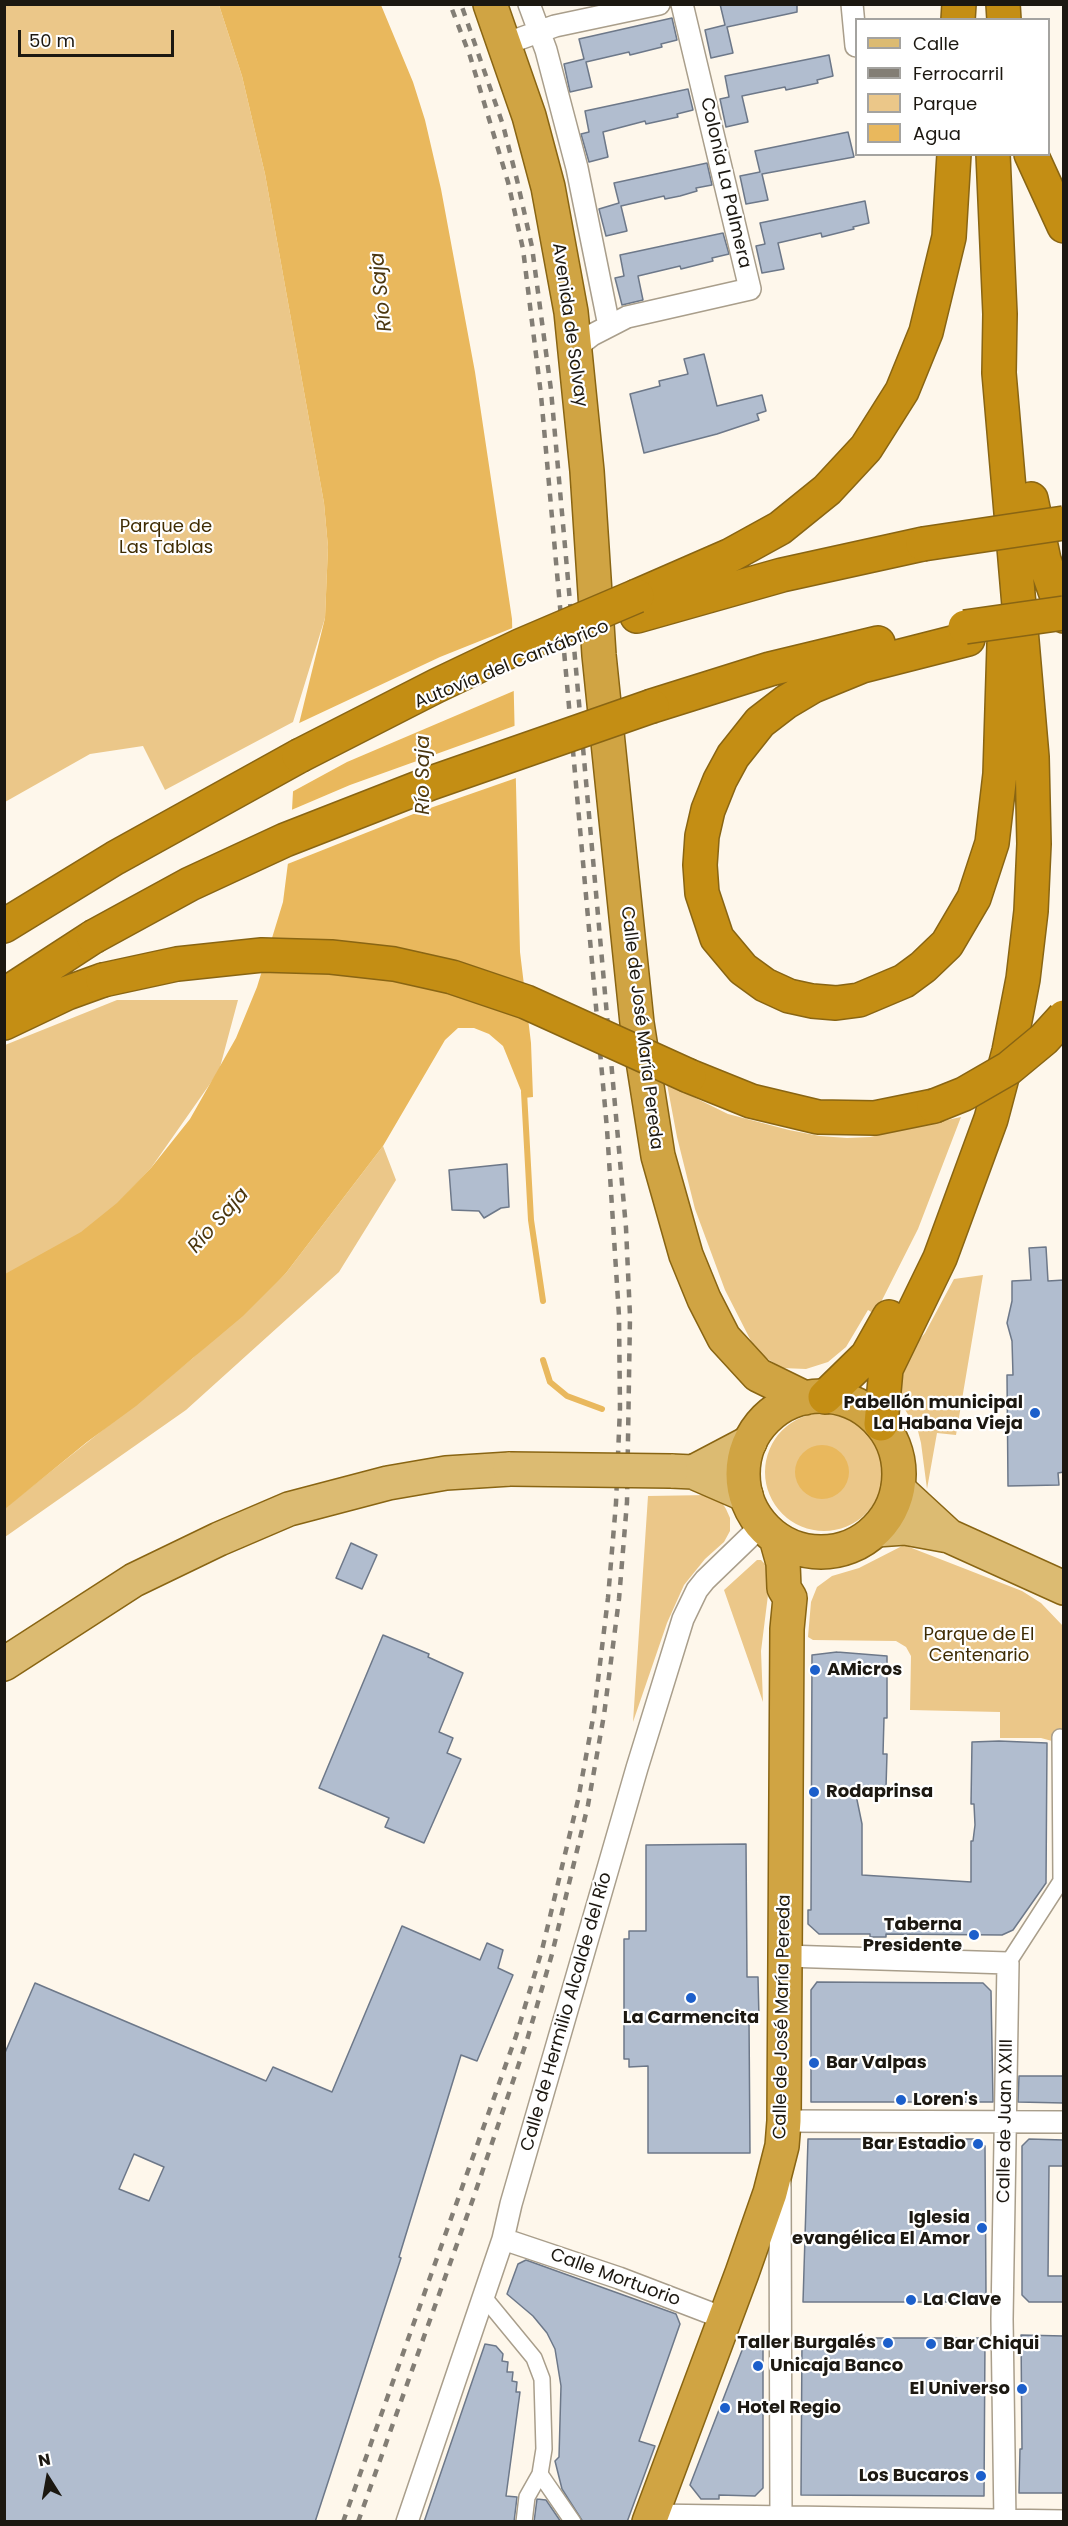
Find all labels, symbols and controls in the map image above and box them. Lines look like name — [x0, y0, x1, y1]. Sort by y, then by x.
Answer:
scale bar — [21, 18, 177, 56]
legend — [855, 18, 1050, 156]
text: 50 m — [29, 28, 75, 53]
text: Calle — [913, 31, 959, 56]
text: Ferrocarril — [913, 61, 1004, 86]
text: Parque — [913, 91, 977, 116]
street label: Colonia La Palmera — [695, 95, 755, 271]
text: Agua — [913, 121, 961, 146]
street label: Avenida de Solvay — [547, 242, 591, 408]
water label: Río Saja — [366, 251, 398, 333]
park label: Parque de Las Tablas — [119, 516, 213, 558]
street label: Autovía del Cantábrico — [412, 616, 612, 714]
water label: Río Saja — [412, 735, 436, 815]
street label: Calle de José María Pereda — [615, 905, 667, 1151]
water label: Río Saja — [183, 1183, 255, 1259]
place label: Pabellón municipal La Habana Vieja — [844, 1392, 1023, 1434]
marker: Pabellón municipal La Habana Vieja — [1028, 1406, 1042, 1420]
park label: Parque de El Centenario — [924, 1624, 1034, 1666]
place label: AMicros — [827, 1659, 902, 1681]
marker: AMicros — [808, 1663, 822, 1677]
place label: Rodaprinsa — [826, 1781, 933, 1803]
marker: Rodaprinsa — [807, 1785, 821, 1799]
street label: Calle de Hermilio Alcalde del Río — [517, 1870, 617, 2154]
street label: Calle de José María Pereda — [770, 1894, 796, 2140]
place label: Taberna Presidente — [863, 1914, 962, 1956]
marker: Taberna Presidente — [967, 1928, 981, 1942]
marker: La Carmencita — [684, 1991, 698, 2005]
place label: La Carmencita — [623, 2007, 759, 2029]
street label: Calle de Juan XXIII — [994, 2039, 1018, 2203]
place label: Bar Valpas — [826, 2052, 927, 2074]
marker: Bar Valpas — [807, 2056, 821, 2070]
place label: Loren's — [913, 2089, 978, 2111]
marker: Loren's — [894, 2093, 908, 2107]
place label: Bar Estadio — [862, 2133, 966, 2155]
marker: Bar Estadio — [971, 2137, 985, 2151]
place label: Iglesia evangélica El Amor — [792, 2207, 970, 2250]
marker: Iglesia evangélica El Amor — [975, 2221, 989, 2235]
street label: Calle Mortuorio — [547, 2244, 683, 2312]
place label: La Clave — [923, 2289, 1001, 2311]
marker: La Clave — [904, 2293, 918, 2307]
place label: Taller Burgalés — [737, 2332, 876, 2354]
place label: Bar Chiqui — [943, 2333, 1039, 2355]
marker: Taller Burgalés — [881, 2336, 895, 2350]
marker: Bar Chiqui — [924, 2337, 938, 2351]
place label: Unicaja Banco — [770, 2355, 903, 2377]
marker: Unicaja Banco — [751, 2359, 765, 2373]
place label: El Universo — [909, 2378, 1010, 2400]
marker: El Universo — [1015, 2382, 1029, 2396]
place label: Hotel Regio — [737, 2397, 841, 2419]
marker: Hotel Regio — [718, 2401, 732, 2415]
text: N — [36, 2447, 53, 2472]
north arrow — [18, 2448, 78, 2508]
place label: Los Bucaros — [859, 2465, 969, 2487]
marker: Los Bucaros — [974, 2469, 988, 2483]

